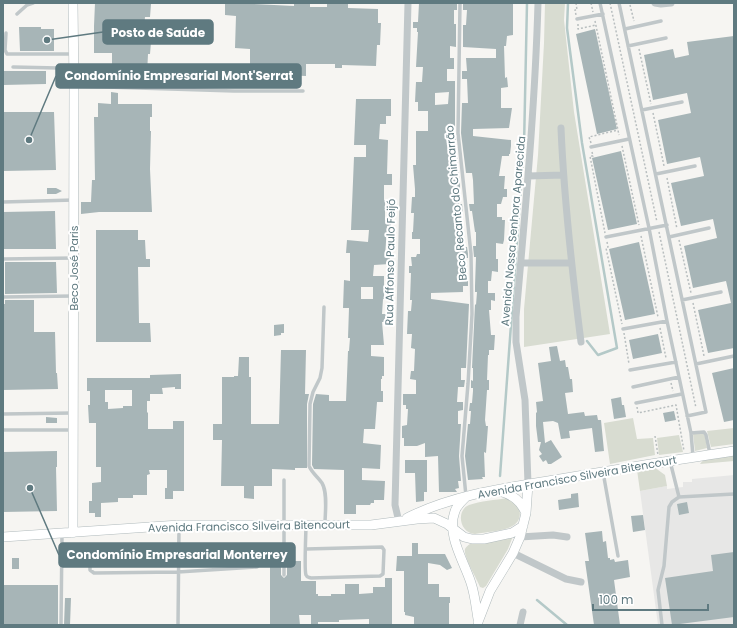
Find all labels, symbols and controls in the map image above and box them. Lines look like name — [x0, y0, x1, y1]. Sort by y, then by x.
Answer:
callout: Posto de Saúde — [103, 20, 213, 44]
text: Posto de Saúde — [111, 24, 206, 41]
callout: Condomínio Empresarial Mont'Serrat — [56, 64, 301, 88]
text: Condomínio Empresarial Mont'Serrat — [64, 67, 294, 84]
street label: Beco Recanto do Chimarrão — [441, 125, 471, 281]
street label: Avenida Nossa Senhora Aparecida — [497, 135, 529, 327]
street label: Rua Affonso Paulo Feijó — [381, 198, 399, 326]
street label: Beco José Paris — [66, 225, 82, 310]
street label: Avenida Francisco Silveira Bitencourt — [476, 452, 678, 502]
street label: Avenida Francisco Silveira Bitencourt — [148, 516, 350, 536]
callout: Condomínio Empresarial Monterrey — [59, 543, 295, 567]
text: Condomínio Empresarial Monterrey — [67, 546, 288, 563]
scale bar — [593, 586, 708, 612]
text: 100 m — [599, 591, 633, 608]

